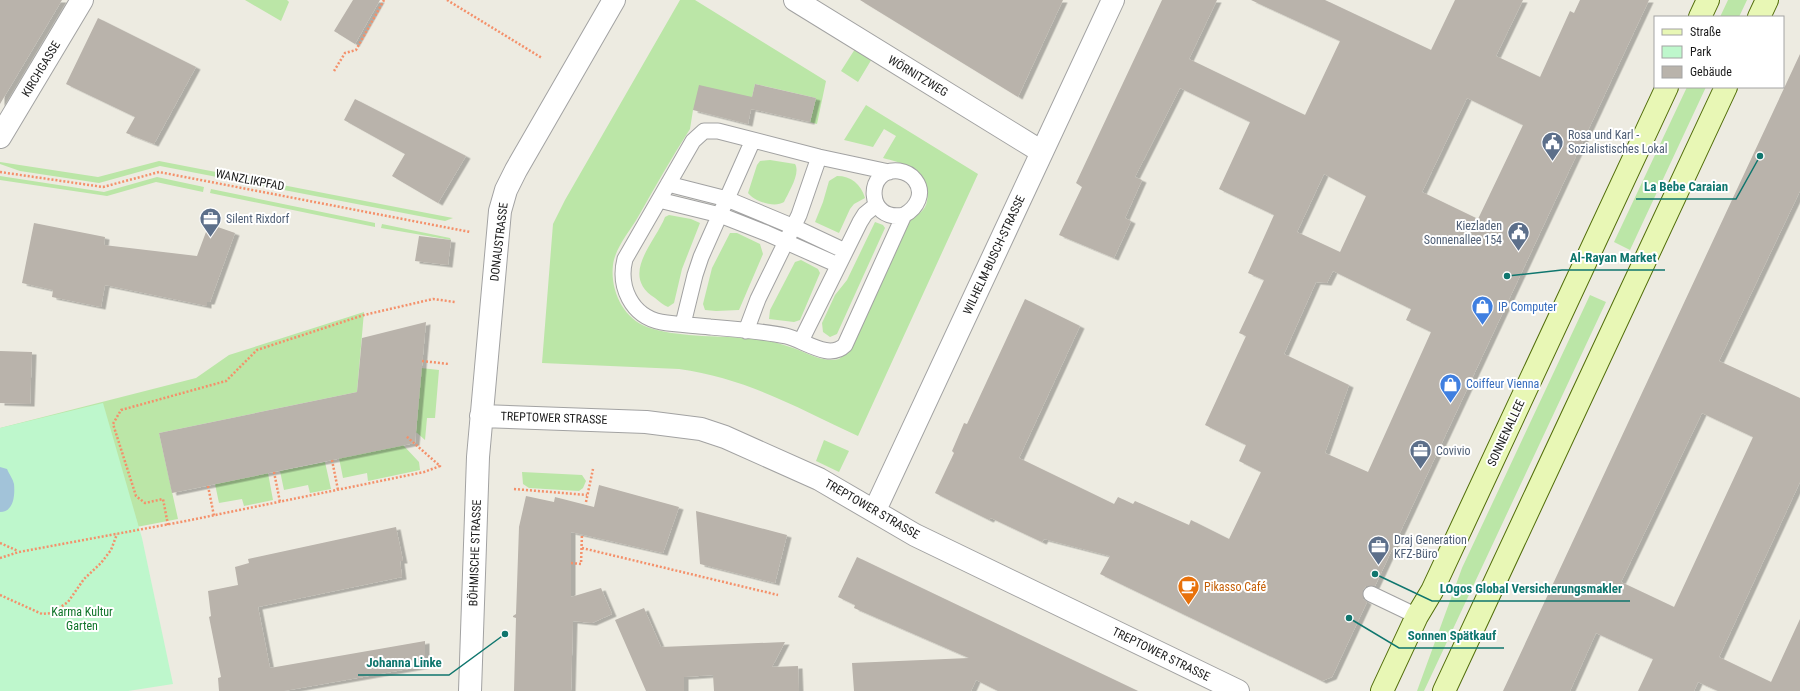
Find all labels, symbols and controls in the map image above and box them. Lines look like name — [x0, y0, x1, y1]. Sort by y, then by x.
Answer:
legend — [1654, 16, 1784, 88]
text: Straße — [1690, 25, 1721, 39]
street label: KIRCHGASSE — [19, 39, 63, 99]
text: Park — [1690, 45, 1712, 59]
street label: WÖRNITZWEG — [885, 52, 951, 99]
text: Gebäude — [1690, 65, 1732, 79]
place label: Rosa und Karl - Sozialistisches Lokal — [1568, 128, 1668, 156]
public building icon: Rosa und Karl - Sozialistisches Lokal — [1539, 129, 1565, 162]
street label: WANZLIKPFAD — [214, 166, 286, 194]
callout: La Bebe Caraian — [1636, 174, 1736, 199]
text: La Bebe Caraian — [1644, 179, 1728, 194]
street label: WILHELM-BUSCH-STRASSE — [960, 193, 1028, 317]
street label: DONAUSTRASSE — [487, 202, 511, 282]
office icon: Silent Rixdorf — [197, 206, 223, 239]
place label: Silent Rixdorf — [226, 212, 289, 226]
place label: Kiezladen Sonnenallee 154 — [1424, 219, 1502, 247]
public building icon: Kiezladen Sonnenallee 154 — [1505, 220, 1531, 253]
callout: Al-Rayan Market — [1562, 245, 1665, 270]
text: Al-Rayan Market — [1570, 250, 1656, 265]
shop icon: IP Computer — [1470, 294, 1496, 327]
place label: IP Computer — [1498, 300, 1557, 314]
shop icon: Coiffeur Vienna — [1437, 371, 1463, 404]
place label: Coiffeur Vienna — [1466, 377, 1540, 391]
street label: SONNENALLEE — [1484, 397, 1528, 469]
street label: TREPTOWER STRASSE — [500, 409, 608, 427]
office icon: Covivio — [1408, 438, 1434, 471]
place label: Covivio — [1436, 444, 1471, 458]
street label: TREPTOWER STRASSE — [822, 476, 922, 542]
street label: BÖHMISCHE STRASSE — [465, 499, 484, 607]
place label: Draj Generation KFZ-Büro — [1394, 533, 1467, 561]
office icon: Draj Generation KFZ-Büro — [1365, 534, 1391, 567]
cafe icon: Pikasso Café — [1176, 574, 1202, 607]
callout: LOgos Global Versicherungsmakler — [1432, 576, 1630, 601]
place label: Pikasso Café — [1204, 580, 1266, 594]
text: LOgos Global Versicherungsmakler — [1440, 581, 1623, 596]
park label: Karma Kultur Garten — [51, 605, 113, 633]
callout: Sonnen Spätkauf — [1399, 623, 1504, 648]
street label: TREPTOWER STRASSE — [1110, 624, 1212, 684]
text: Sonnen Spätkauf — [1408, 628, 1497, 643]
callout: Johanna Linke — [358, 650, 449, 675]
text: Johanna Linke — [366, 655, 442, 670]

